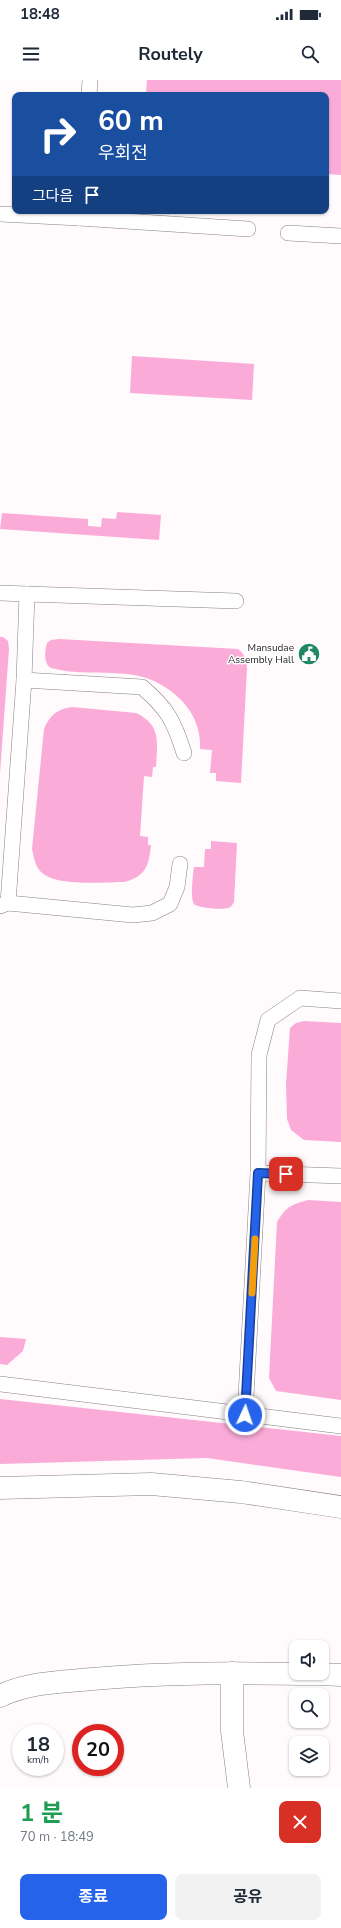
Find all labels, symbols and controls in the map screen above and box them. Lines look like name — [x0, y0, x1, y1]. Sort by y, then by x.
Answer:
text: 18:48 — [20, 4, 60, 24]
text: Routely — [138, 42, 203, 66]
icon: menu — [20, 43, 42, 65]
icon: search — [299, 43, 321, 65]
text: 60 m — [98, 102, 164, 140]
icon: right — [32, 108, 84, 160]
text: 우회전 — [98, 141, 148, 165]
icon: arrive — [81, 184, 103, 206]
text: 그다음 — [32, 186, 73, 206]
place label: Mansudae Assembly Hall — [228, 641, 294, 667]
public building icon: Mansudae Assembly Hall — [296, 641, 322, 667]
pin — [269, 1157, 303, 1191]
icon: arrive — [275, 1163, 297, 1185]
position arrow — [224, 1394, 266, 1436]
map controls — [289, 1640, 329, 1776]
button: sound — [289, 1640, 329, 1680]
button: search — [289, 1688, 329, 1728]
speed limit sign: 20 — [72, 1724, 124, 1776]
text: 18 — [26, 1731, 50, 1758]
button: layers — [289, 1736, 329, 1776]
text: km/h — [27, 1753, 49, 1767]
text: 1 분 — [20, 1797, 63, 1829]
button: close — [279, 1801, 321, 1843]
text: 70 m · 18:49 — [20, 1828, 94, 1846]
button: 종료 — [20, 1874, 167, 1920]
button: 공유 — [175, 1874, 321, 1920]

